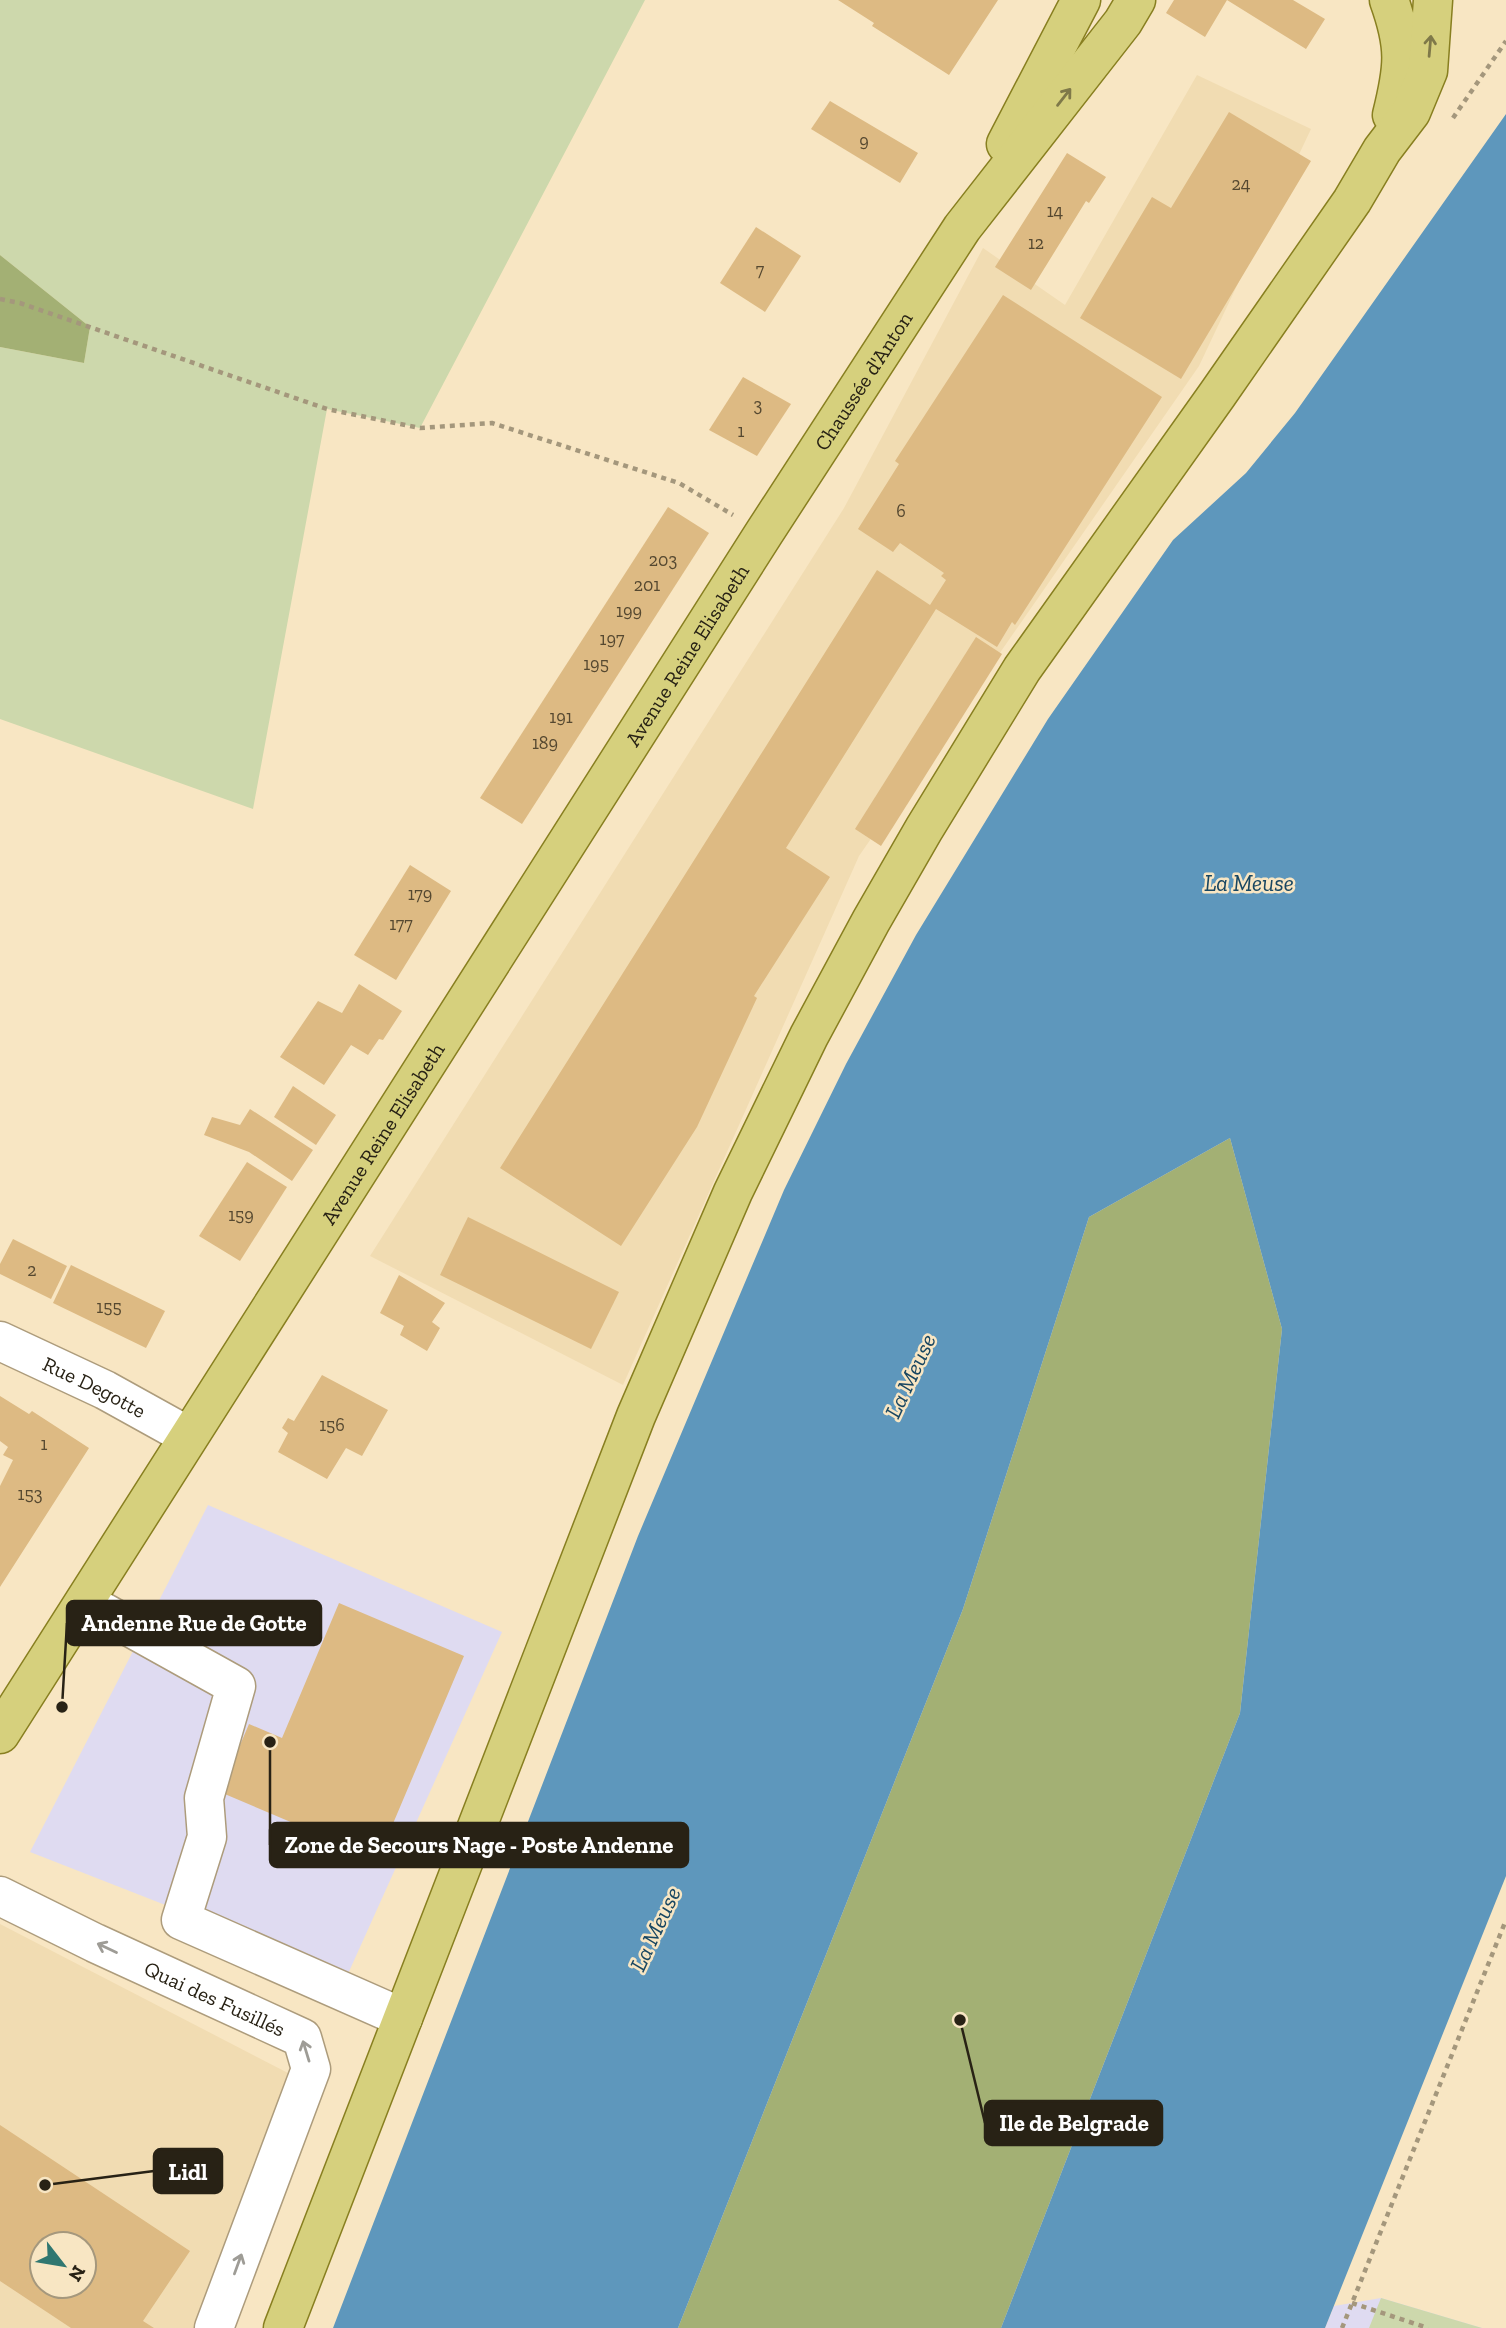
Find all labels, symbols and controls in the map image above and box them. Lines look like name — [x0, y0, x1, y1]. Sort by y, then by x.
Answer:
one-way arrow — [1424, 35, 1437, 58]
one-way arrow — [1057, 89, 1072, 107]
house number: 9 — [859, 130, 869, 152]
house number: 24 — [1232, 173, 1251, 195]
house number: 14 — [1047, 200, 1064, 222]
house number: 12 — [1028, 232, 1044, 254]
house number: 7 — [756, 259, 765, 281]
street label: Chaussée d'Anton — [809, 307, 917, 455]
house number: 3 — [754, 394, 763, 416]
house number: 1 — [738, 420, 745, 442]
house number: 6 — [896, 500, 906, 522]
house number: 203 — [649, 549, 677, 571]
street label: Avenue Reine Elisabeth — [619, 559, 754, 750]
house number: 201 — [634, 574, 660, 596]
house number: 199 — [616, 600, 642, 622]
house number: 197 — [600, 628, 625, 650]
house number: 195 — [583, 653, 609, 675]
house number: 191 — [549, 706, 573, 728]
house number: 189 — [532, 732, 558, 754]
water label: La Meuse — [1204, 869, 1294, 897]
house number: 179 — [408, 883, 432, 905]
house number: 177 — [389, 913, 413, 935]
street label: Avenue Reine Elisabeth — [315, 1038, 449, 1229]
house number: 159 — [228, 1204, 254, 1226]
house number: 2 — [27, 1259, 37, 1281]
house number: 155 — [96, 1296, 122, 1318]
water label: La Meuse — [878, 1329, 942, 1423]
street label: Rue Degotte — [39, 1350, 151, 1423]
house number: 156 — [319, 1414, 345, 1436]
house number: 1 — [41, 1433, 48, 1455]
house number: 153 — [18, 1483, 43, 1505]
callout: Andenne Rue de Gotte — [67, 1601, 321, 1645]
text: Andenne Rue de Gotte — [81, 1609, 307, 1637]
callout: Zone de Secours Nage - Poste Andenne — [270, 1823, 688, 1867]
text: Zone de Secours Nage - Poste Andenne — [285, 1831, 673, 1859]
water label: La Meuse — [623, 1882, 687, 1976]
one-way arrow — [97, 1941, 118, 1955]
street label: Quai des Fusillés — [141, 1955, 289, 2041]
one-way arrow — [298, 2040, 311, 2062]
callout: Ile de Belgrade — [985, 2101, 1162, 2145]
text: Ile de Belgrade — [999, 2109, 1149, 2137]
callout: Lidl — [154, 2149, 222, 2193]
text: Lidl — [168, 2158, 208, 2186]
north arrow — [28, 2230, 98, 2300]
one-way arrow — [233, 2253, 245, 2275]
text: N — [64, 2261, 91, 2286]

